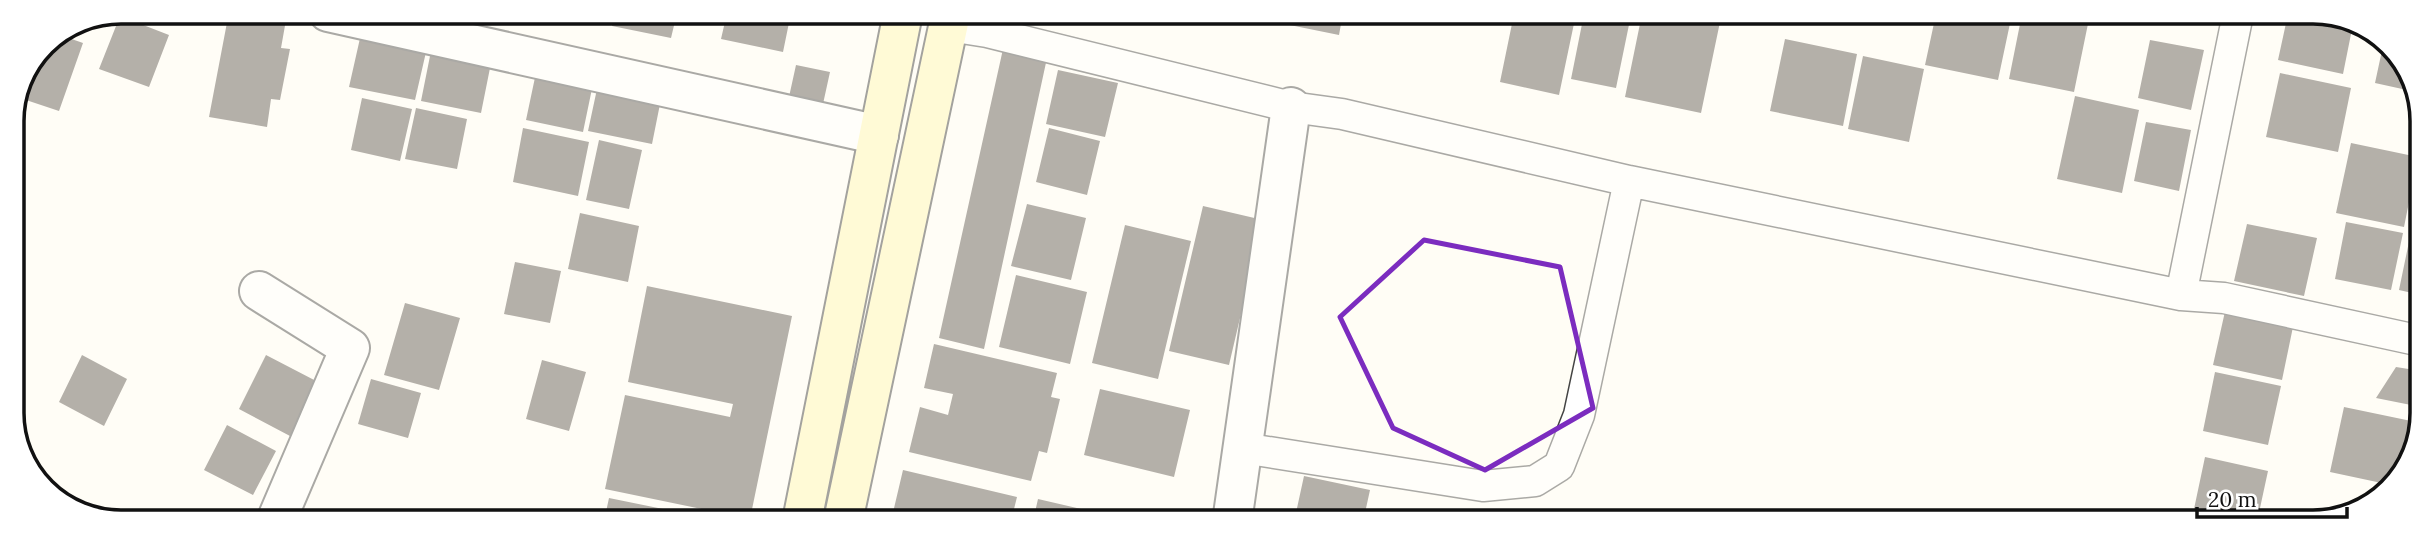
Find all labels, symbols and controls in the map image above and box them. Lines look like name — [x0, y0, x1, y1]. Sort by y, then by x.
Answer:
scale bar — [2197, 476, 2348, 520]
text: 20 m — [2208, 486, 2257, 513]

